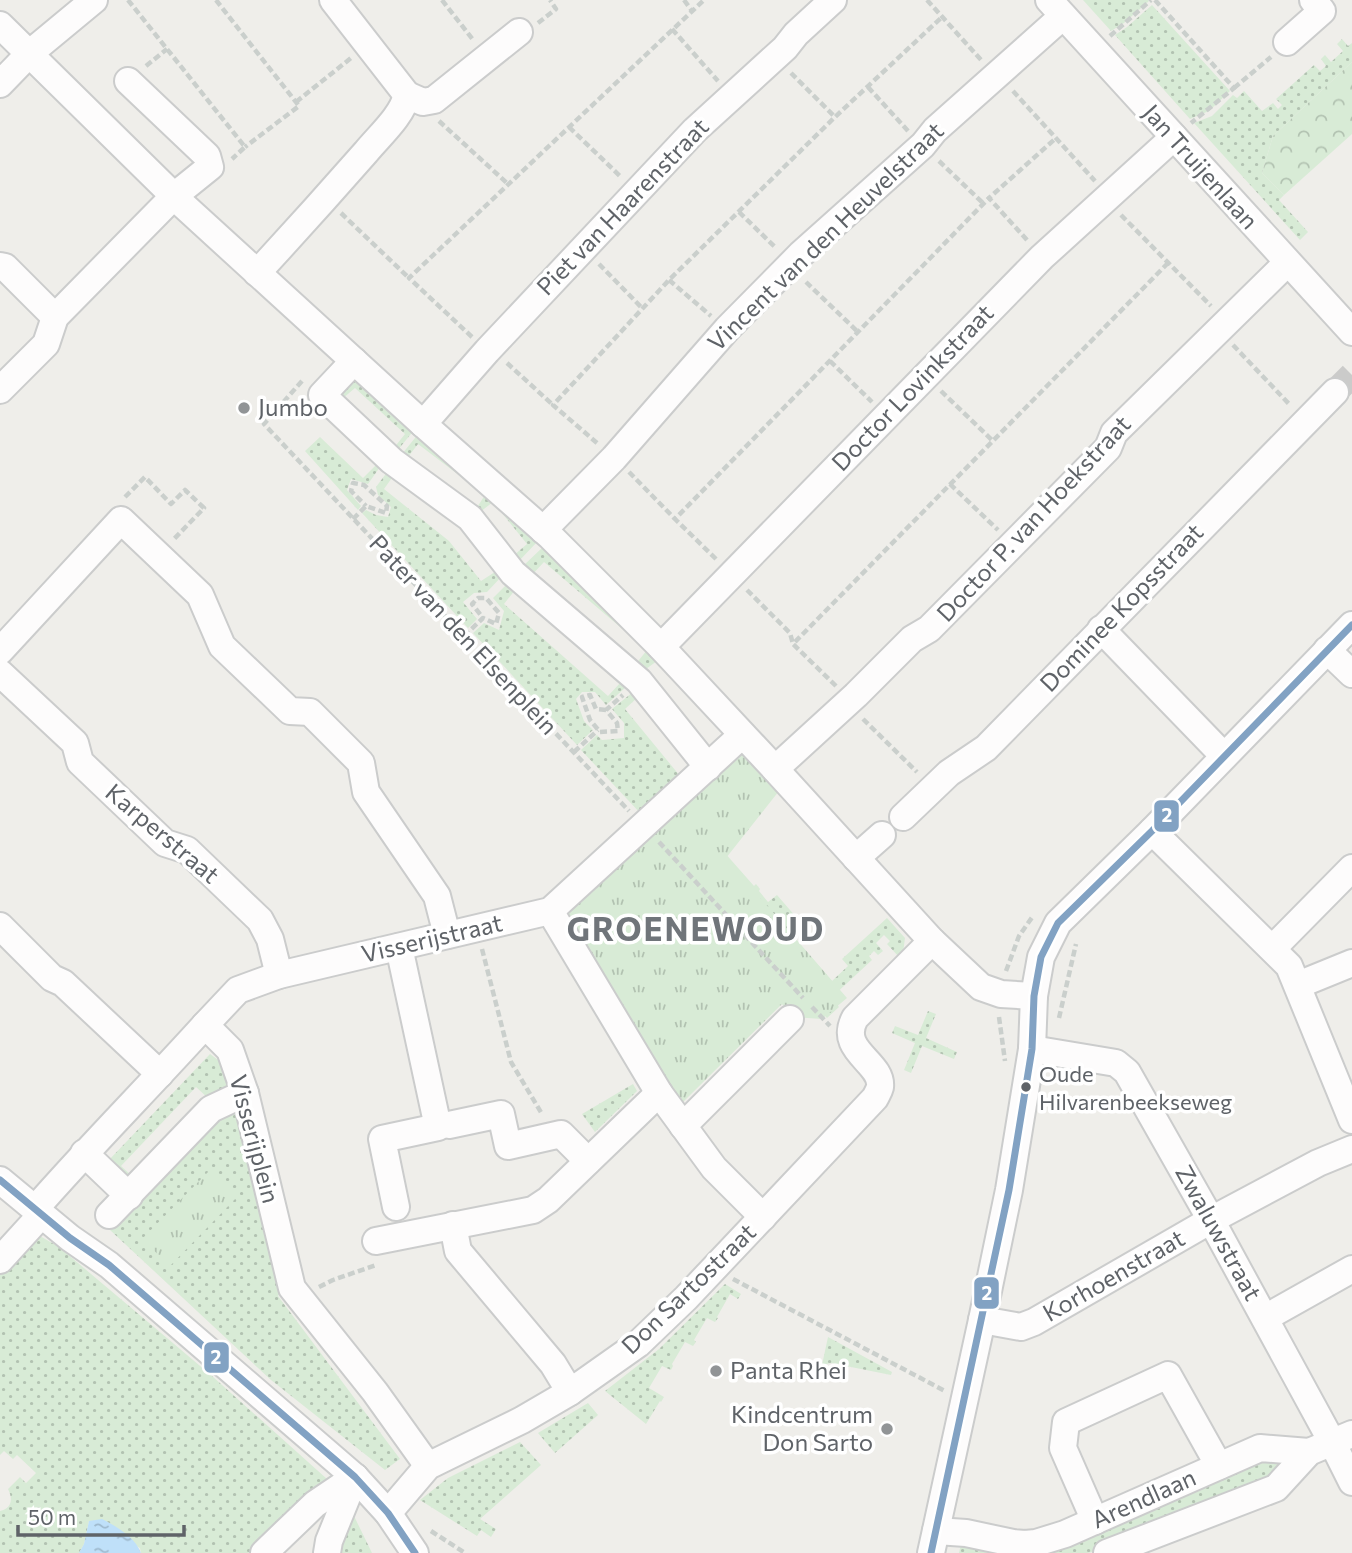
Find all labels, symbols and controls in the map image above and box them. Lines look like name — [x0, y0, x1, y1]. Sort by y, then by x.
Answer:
street label: Jan Truijenlaan — [1138, 98, 1265, 234]
street label: Piet van Haarenstraat — [530, 111, 714, 300]
street label: Vincent van den Heuvelstraat — [701, 115, 949, 356]
street label: Doctor Lovinkstraat — [825, 298, 999, 476]
place label: Jumbo — [258, 392, 328, 421]
marker: Jumbo — [236, 400, 252, 416]
street label: Doctor P. van Hoekstraat — [930, 409, 1136, 627]
street label: Dominee Kopsstraat — [1033, 517, 1209, 697]
street label: Pater van den Elsenplein — [364, 528, 564, 740]
street label: Karperstraat — [100, 777, 226, 889]
line badge: 2 — [1153, 799, 1180, 833]
text: 2 — [1162, 803, 1172, 826]
street label: Visserijstraat — [358, 907, 505, 968]
district label: GROENEWOUD — [567, 908, 825, 948]
place label: Oude Hilvarenbeekseweg — [1039, 1060, 1232, 1115]
street label: Visserijplein — [224, 1071, 287, 1206]
marker: Oude Hilvarenbeekseweg — [1019, 1080, 1033, 1094]
street label: Zwaluwstraat — [1170, 1160, 1269, 1305]
street label: Don Sartostraat — [615, 1216, 761, 1359]
street label: Korhoenstraat — [1037, 1222, 1189, 1327]
line badge: 2 — [973, 1276, 1000, 1310]
text: 2 — [982, 1281, 992, 1304]
line badge: 2 — [203, 1341, 230, 1374]
text: 2 — [211, 1345, 221, 1368]
place label: Panta Rhei — [730, 1355, 847, 1384]
marker: Panta Rhei — [708, 1363, 724, 1379]
place label: Kindcentrum Don Sarto — [731, 1399, 873, 1456]
marker: Kindcentrum Don Sarto — [879, 1421, 895, 1437]
street label: Arendlaan — [1087, 1462, 1200, 1533]
scale bar — [18, 1494, 184, 1538]
text: 50 m — [28, 1504, 76, 1529]

